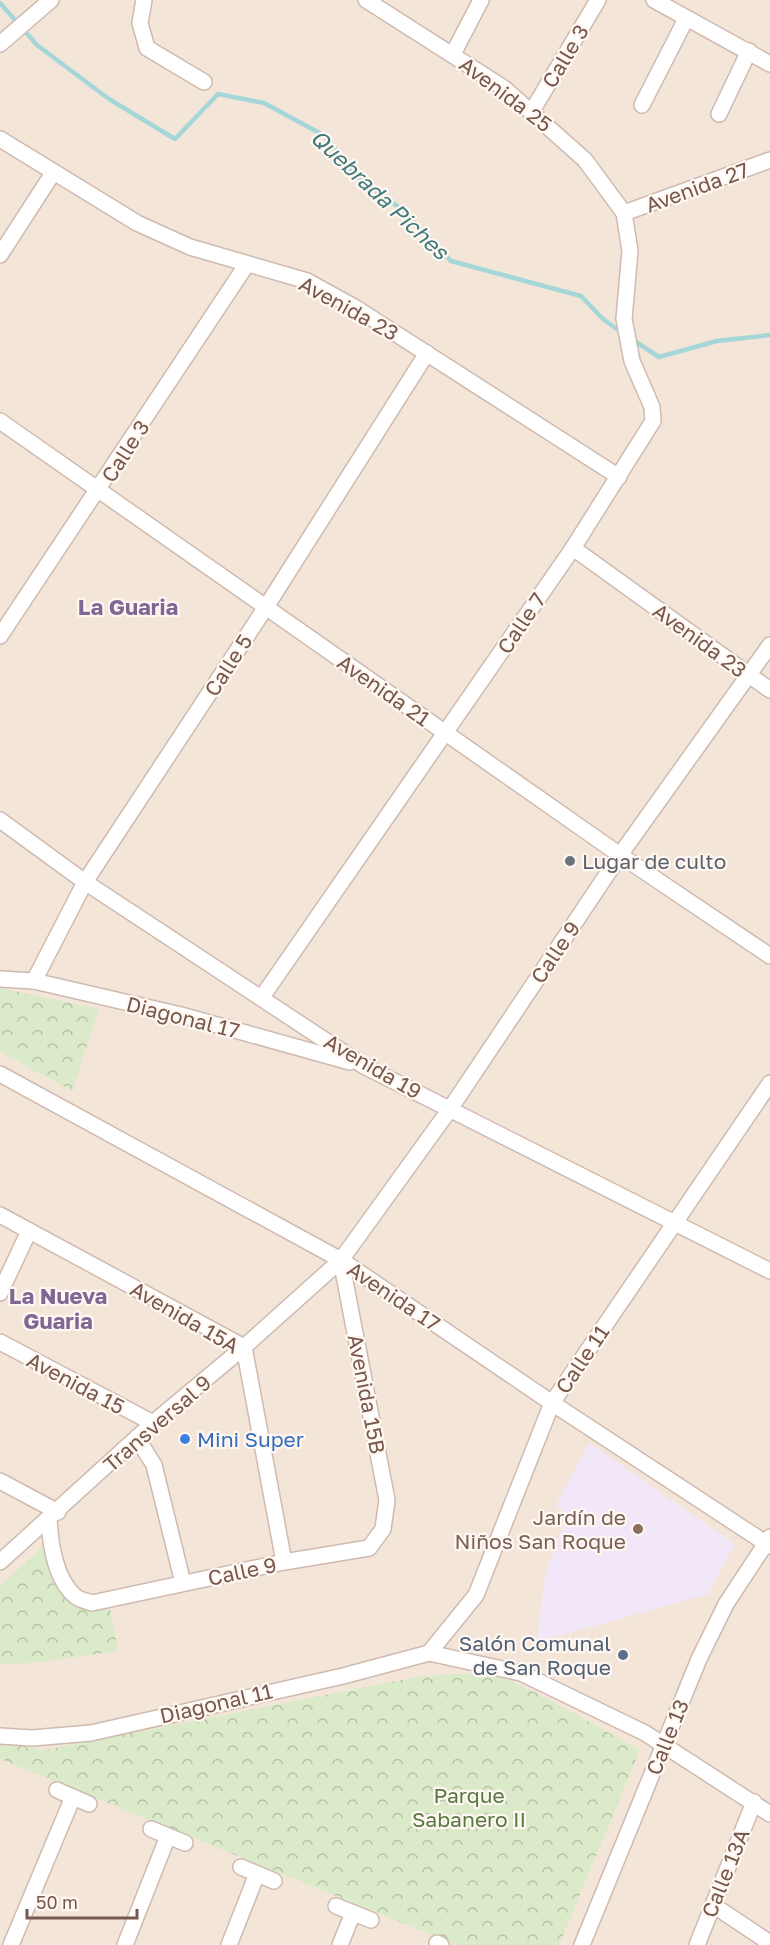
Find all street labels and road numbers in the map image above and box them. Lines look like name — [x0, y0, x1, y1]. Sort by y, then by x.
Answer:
street label: Calle 3 — [536, 20, 594, 92]
street label: Avenida 25 — [455, 51, 557, 137]
street label: Avenida 27 — [642, 156, 752, 218]
street label: Avenida 23 — [295, 270, 403, 346]
street label: Calle 3 — [95, 415, 155, 487]
street label: Calle 7 — [491, 588, 551, 658]
street label: Avenida 23 — [648, 597, 752, 683]
street label: Calle 5 — [198, 629, 258, 701]
street label: Avenida 21 — [333, 649, 435, 731]
street label: Calle 9 — [525, 916, 585, 988]
street label: Diagonal 17 — [124, 990, 242, 1044]
street label: Avenida 19 — [320, 1028, 426, 1104]
street label: Avenida 17 — [343, 1256, 445, 1336]
street label: Avenida 15A — [126, 1275, 244, 1359]
street label: Calle 11 — [550, 1320, 614, 1398]
street label: Avenida 15B — [343, 1332, 391, 1456]
street label: Avenida 15 — [23, 1346, 129, 1420]
street label: Transversal 9 — [98, 1369, 216, 1477]
street label: Calle 9 — [205, 1551, 279, 1591]
street label: Diagonal 11 — [157, 1677, 275, 1729]
street label: Calle 13 — [640, 1695, 694, 1779]
street label: Calle 13A — [695, 1825, 755, 1921]

